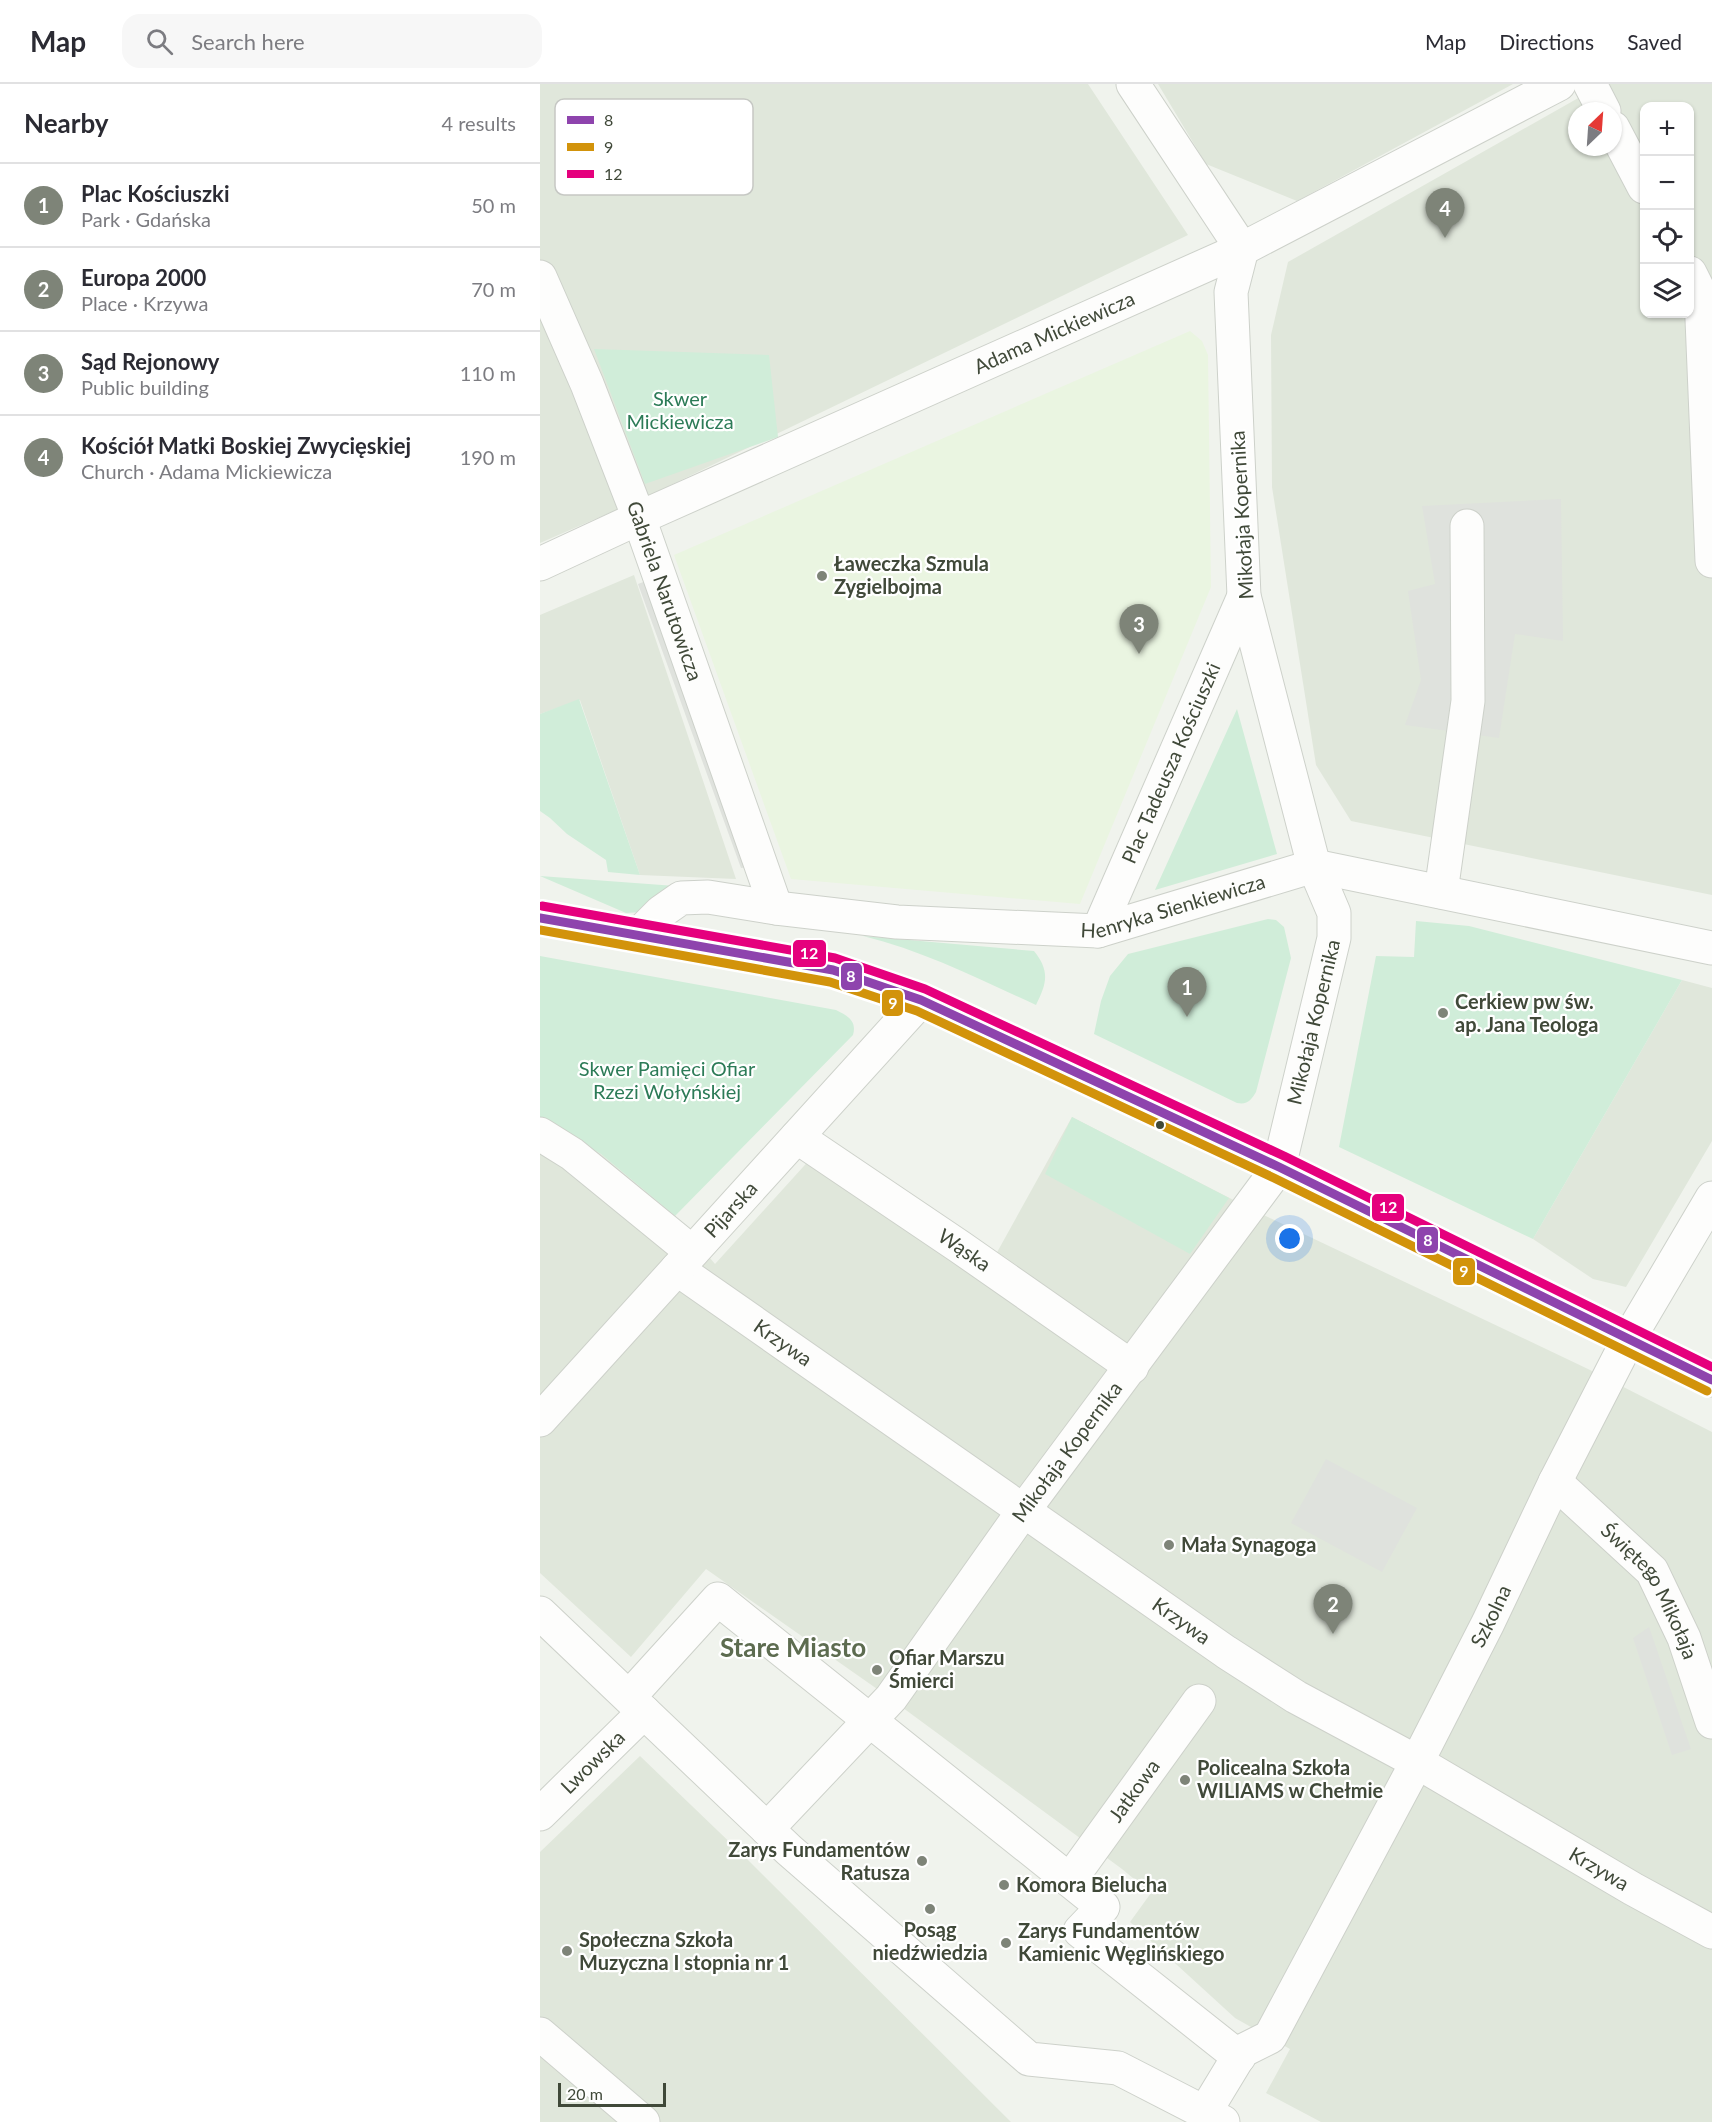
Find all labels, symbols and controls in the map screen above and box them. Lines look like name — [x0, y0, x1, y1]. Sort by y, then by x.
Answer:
search box — [122, 14, 542, 68]
text: Map — [30, 24, 86, 58]
icon: search — [143, 25, 176, 58]
text: Search here — [191, 28, 305, 55]
text: Map — [1425, 29, 1466, 54]
text: Directions — [1499, 29, 1594, 54]
text: Saved — [1627, 29, 1682, 54]
legend — [555, 99, 753, 195]
north arrow — [1568, 102, 1622, 156]
map controls — [1640, 102, 1694, 318]
button: + — [1640, 102, 1694, 156]
text: Nearby — [24, 107, 109, 139]
text: 8 — [604, 110, 613, 129]
text: 4 results — [441, 111, 516, 135]
text: 9 — [604, 137, 613, 156]
button: − — [1640, 156, 1694, 210]
text: 12 — [604, 164, 623, 183]
text: Plac Kościuszki — [81, 180, 229, 207]
pin: 4 — [1426, 188, 1464, 238]
text: 1 — [38, 193, 49, 217]
text: 50 m — [471, 193, 516, 217]
text: Park · Gdańska — [81, 207, 211, 231]
button: locate — [1640, 210, 1694, 264]
text: Europa 2000 — [81, 264, 206, 291]
button: layers — [1640, 264, 1694, 318]
text: 2 — [38, 277, 49, 301]
text: 70 m — [471, 277, 516, 301]
street label: Adama Mickiewicza — [970, 286, 1138, 378]
text: Place · Krzywa — [81, 291, 208, 315]
text: Sąd Rejonowy — [81, 348, 219, 375]
text: 3 — [38, 361, 49, 385]
text: 110 m — [460, 361, 516, 385]
text: Public building — [81, 375, 209, 399]
park label: Skwer Mickiewicza — [626, 386, 734, 433]
street label: Mikołaja Kopernika — [1225, 430, 1257, 600]
text: Kościół Matki Boskiej Zwycięskiej — [81, 432, 411, 459]
text: 4 — [38, 445, 49, 469]
text: 190 m — [460, 445, 516, 469]
text: Church · Adama Mickiewicza — [81, 459, 332, 483]
street label: Gabriela Narutowicza — [623, 497, 708, 684]
place label: Ławeczka Szmula Zygielbojma — [834, 551, 989, 598]
marker: Ławeczka Szmula Zygielbojma — [815, 569, 829, 583]
pin: 3 — [1120, 604, 1158, 654]
street label: Plac Tadeusza Kościuszki — [1116, 659, 1224, 867]
street label: Henryka Sienkiewicza — [1080, 868, 1268, 942]
street label: Mikołaja Kopernika — [1281, 937, 1344, 1107]
line badge: 12 — [792, 939, 827, 968]
text: 12 — [800, 943, 818, 962]
line badge: 8 — [840, 962, 863, 991]
text: 8 — [846, 966, 856, 985]
pin: 1 — [1168, 968, 1206, 1017]
line badge: 9 — [881, 989, 904, 1017]
place label: Cerkiew pw św. ap. Jana Teologa — [1455, 989, 1598, 1036]
text: 9 — [888, 993, 898, 1012]
marker: Cerkiew pw św. ap. Jana Teologa — [1436, 1006, 1450, 1020]
park label: Skwer Pamięci Ofiar Rzezi Wołyńskiej — [579, 1056, 756, 1103]
unlabelled marker — [1154, 1119, 1166, 1131]
street label: Pijarska — [698, 1176, 762, 1242]
line badge: 12 — [1371, 1193, 1405, 1222]
text: 12 — [1379, 1197, 1397, 1216]
street label: Wąska — [934, 1223, 996, 1276]
your location — [1275, 1224, 1304, 1253]
line badge: 8 — [1416, 1226, 1439, 1254]
text: 8 — [1423, 1230, 1433, 1249]
line badge: 9 — [1452, 1257, 1476, 1286]
text: 9 — [1459, 1261, 1469, 1280]
street label: Krzywa — [750, 1313, 817, 1371]
street label: Mikołaja Kopernika — [1006, 1376, 1126, 1526]
street label: Świętego Mikołaja — [1597, 1517, 1703, 1662]
place label: Mała Synagoga — [1181, 1532, 1316, 1556]
marker: Mała Synagoga — [1162, 1538, 1176, 1552]
street label: Szkolna — [1465, 1581, 1515, 1651]
pin: 2 — [1314, 1584, 1352, 1634]
street label: Krzywa — [1148, 1591, 1216, 1649]
district label: Stare Miasto — [720, 1631, 866, 1663]
place label: Ofiar Marszu Śmierci — [889, 1645, 1005, 1692]
marker: Ofiar Marszu Śmierci — [870, 1663, 884, 1677]
street label: Lwowska — [555, 1725, 629, 1798]
street label: Jatkowa — [1103, 1754, 1164, 1826]
place label: Policealna Szkoła WILIAMS w Chełmie — [1197, 1755, 1384, 1802]
marker: Policealna Szkoła WILIAMS w Chełmie — [1178, 1773, 1192, 1787]
place label: Zarys Fundamentów Ratusza — [728, 1837, 910, 1884]
street label: Krzywa — [1565, 1841, 1634, 1895]
marker: Zarys Fundamentów Ratusza — [915, 1854, 929, 1868]
place label: Komora Bielucha — [1016, 1872, 1167, 1896]
marker: Komora Bielucha — [997, 1878, 1011, 1892]
marker: Posąg niedźwiedzia — [923, 1902, 937, 1916]
place label: Posąg niedźwiedzia — [872, 1917, 988, 1964]
place label: Zarys Fundamentów Kamienic Węglińskiego — [1018, 1918, 1225, 1965]
place label: Społeczna Szkoła Muzyczna I stopnia nr 1 — [579, 1927, 789, 1974]
marker: Zarys Fundamentów Kamienic Węglińskiego — [999, 1936, 1013, 1950]
marker: Społeczna Szkoła Muzyczna I stopnia nr 1 — [560, 1944, 574, 1958]
scale bar — [558, 2080, 666, 2108]
text: 20 m — [567, 2084, 603, 2103]

